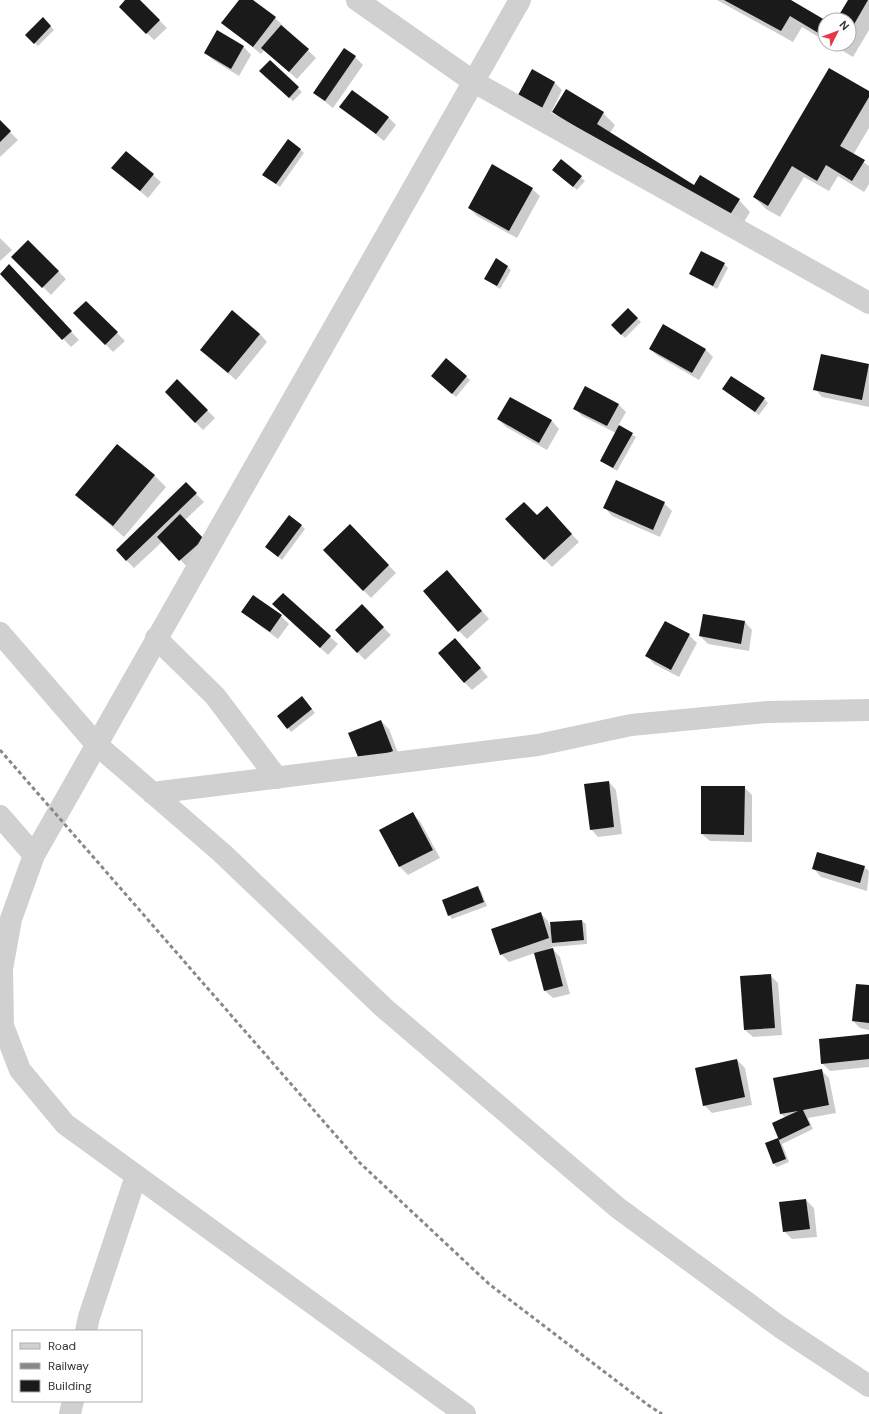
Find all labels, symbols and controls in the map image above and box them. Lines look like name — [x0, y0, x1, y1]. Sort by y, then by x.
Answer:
north arrow — [817, 12, 857, 52]
text: N — [837, 18, 852, 33]
legend — [12, 1330, 142, 1402]
text: Road — [48, 1338, 76, 1354]
text: Railway — [48, 1358, 89, 1374]
text: Building — [48, 1378, 92, 1394]

